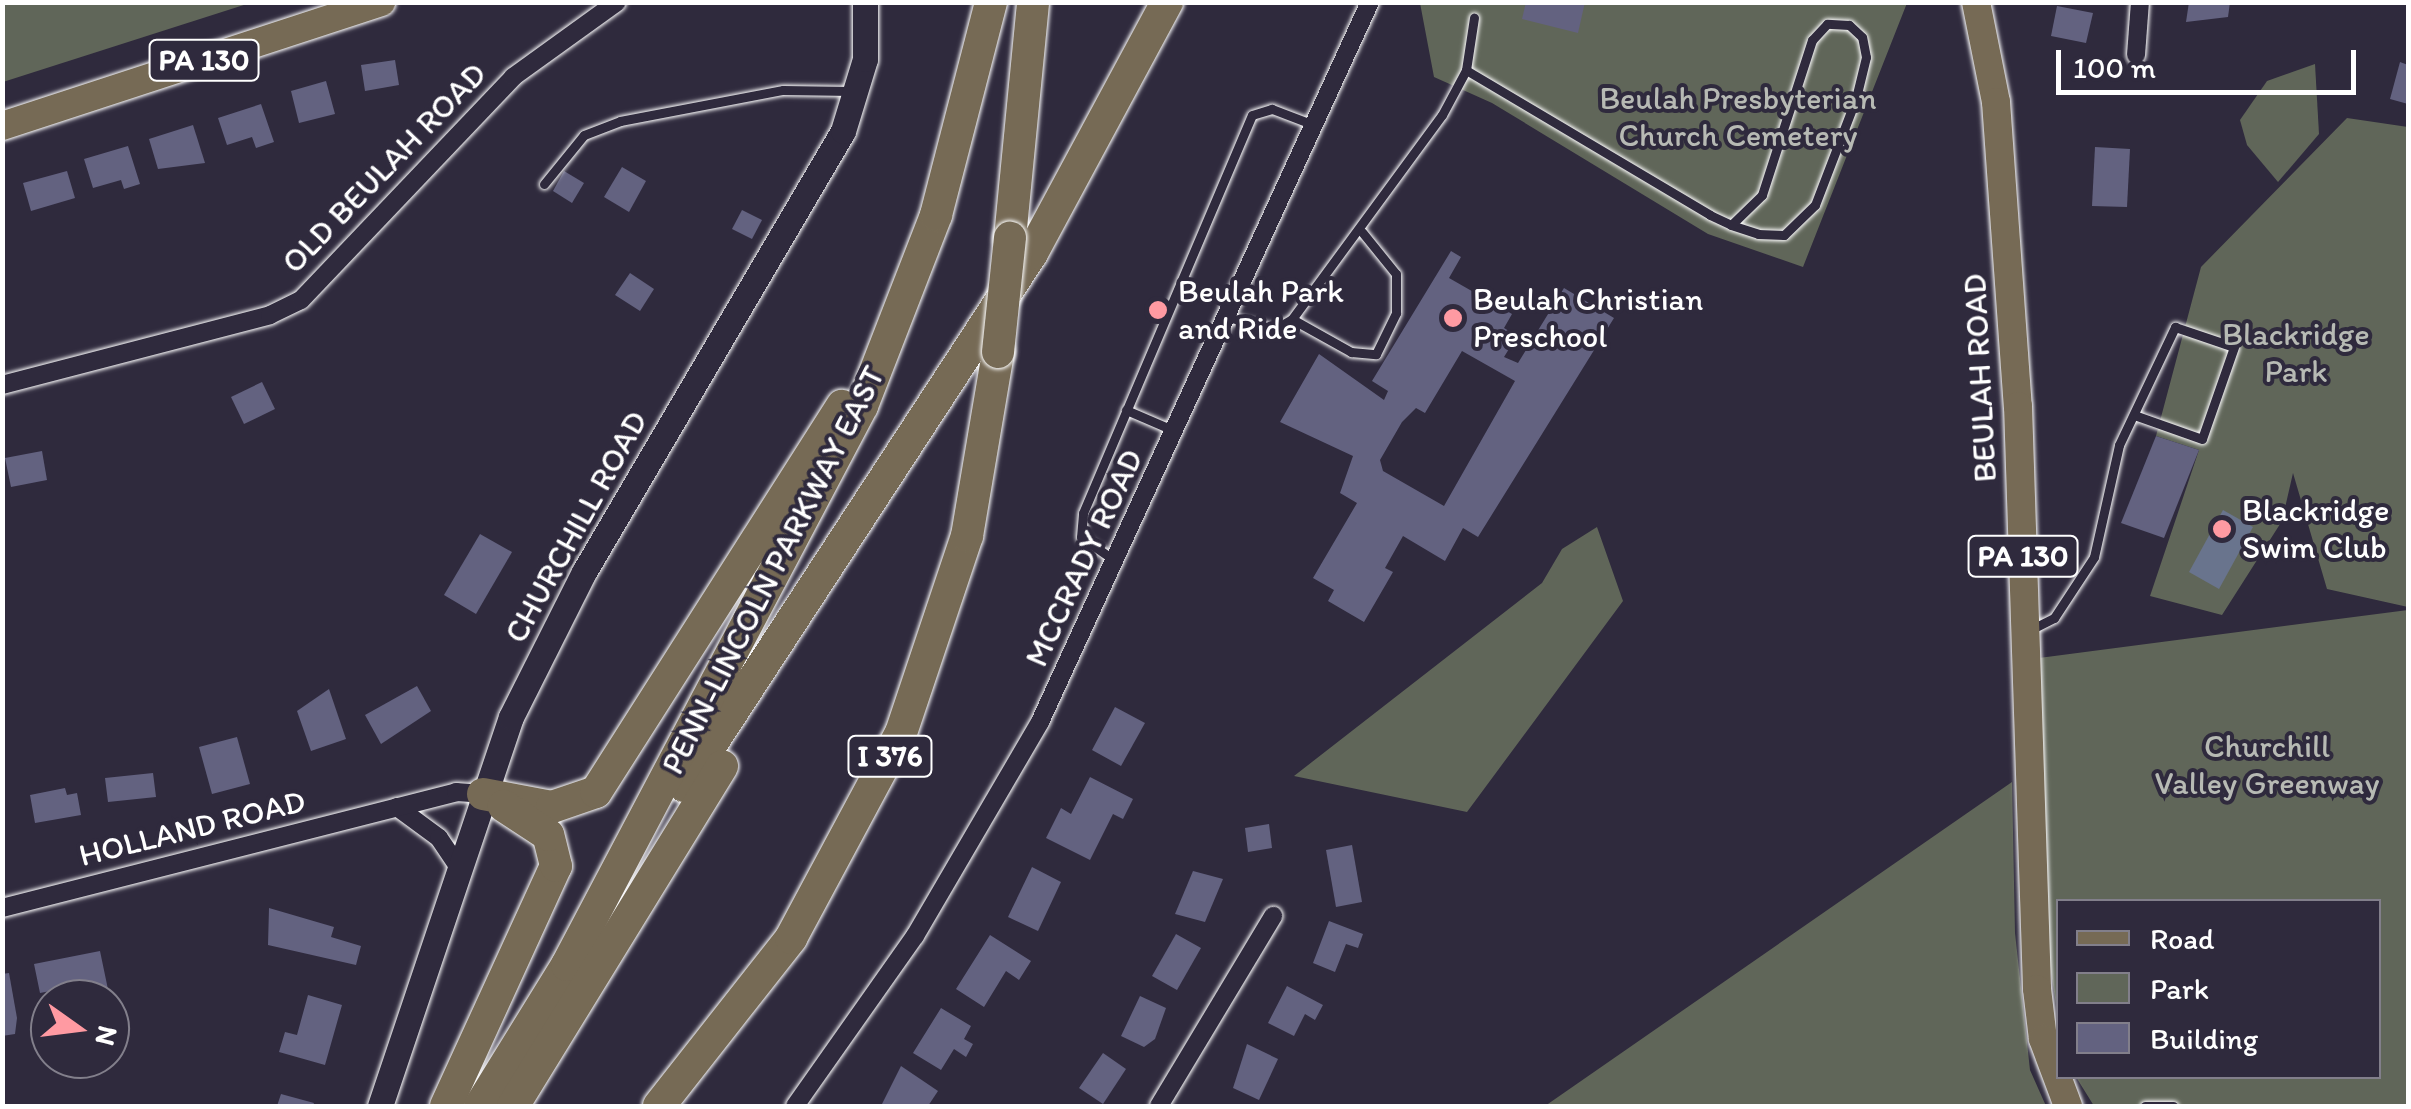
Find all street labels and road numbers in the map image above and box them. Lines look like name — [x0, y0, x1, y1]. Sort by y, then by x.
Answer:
road number: PA 130 — [146, 35, 262, 85]
street label: OLD BEULAH ROAD — [274, 56, 494, 280]
street label: BEULAH ROAD — [1955, 273, 2005, 483]
street label: PENN-LINCOLN PARKWAY EAST — [653, 360, 893, 780]
street label: CHURCHILL ROAD — [497, 405, 655, 649]
street label: MCCRADY ROAD — [1017, 443, 1151, 673]
road number: PA 130 — [1966, 531, 2080, 581]
road number: I 376 — [845, 731, 935, 781]
street label: HOLLAND ROAD — [76, 781, 308, 875]

